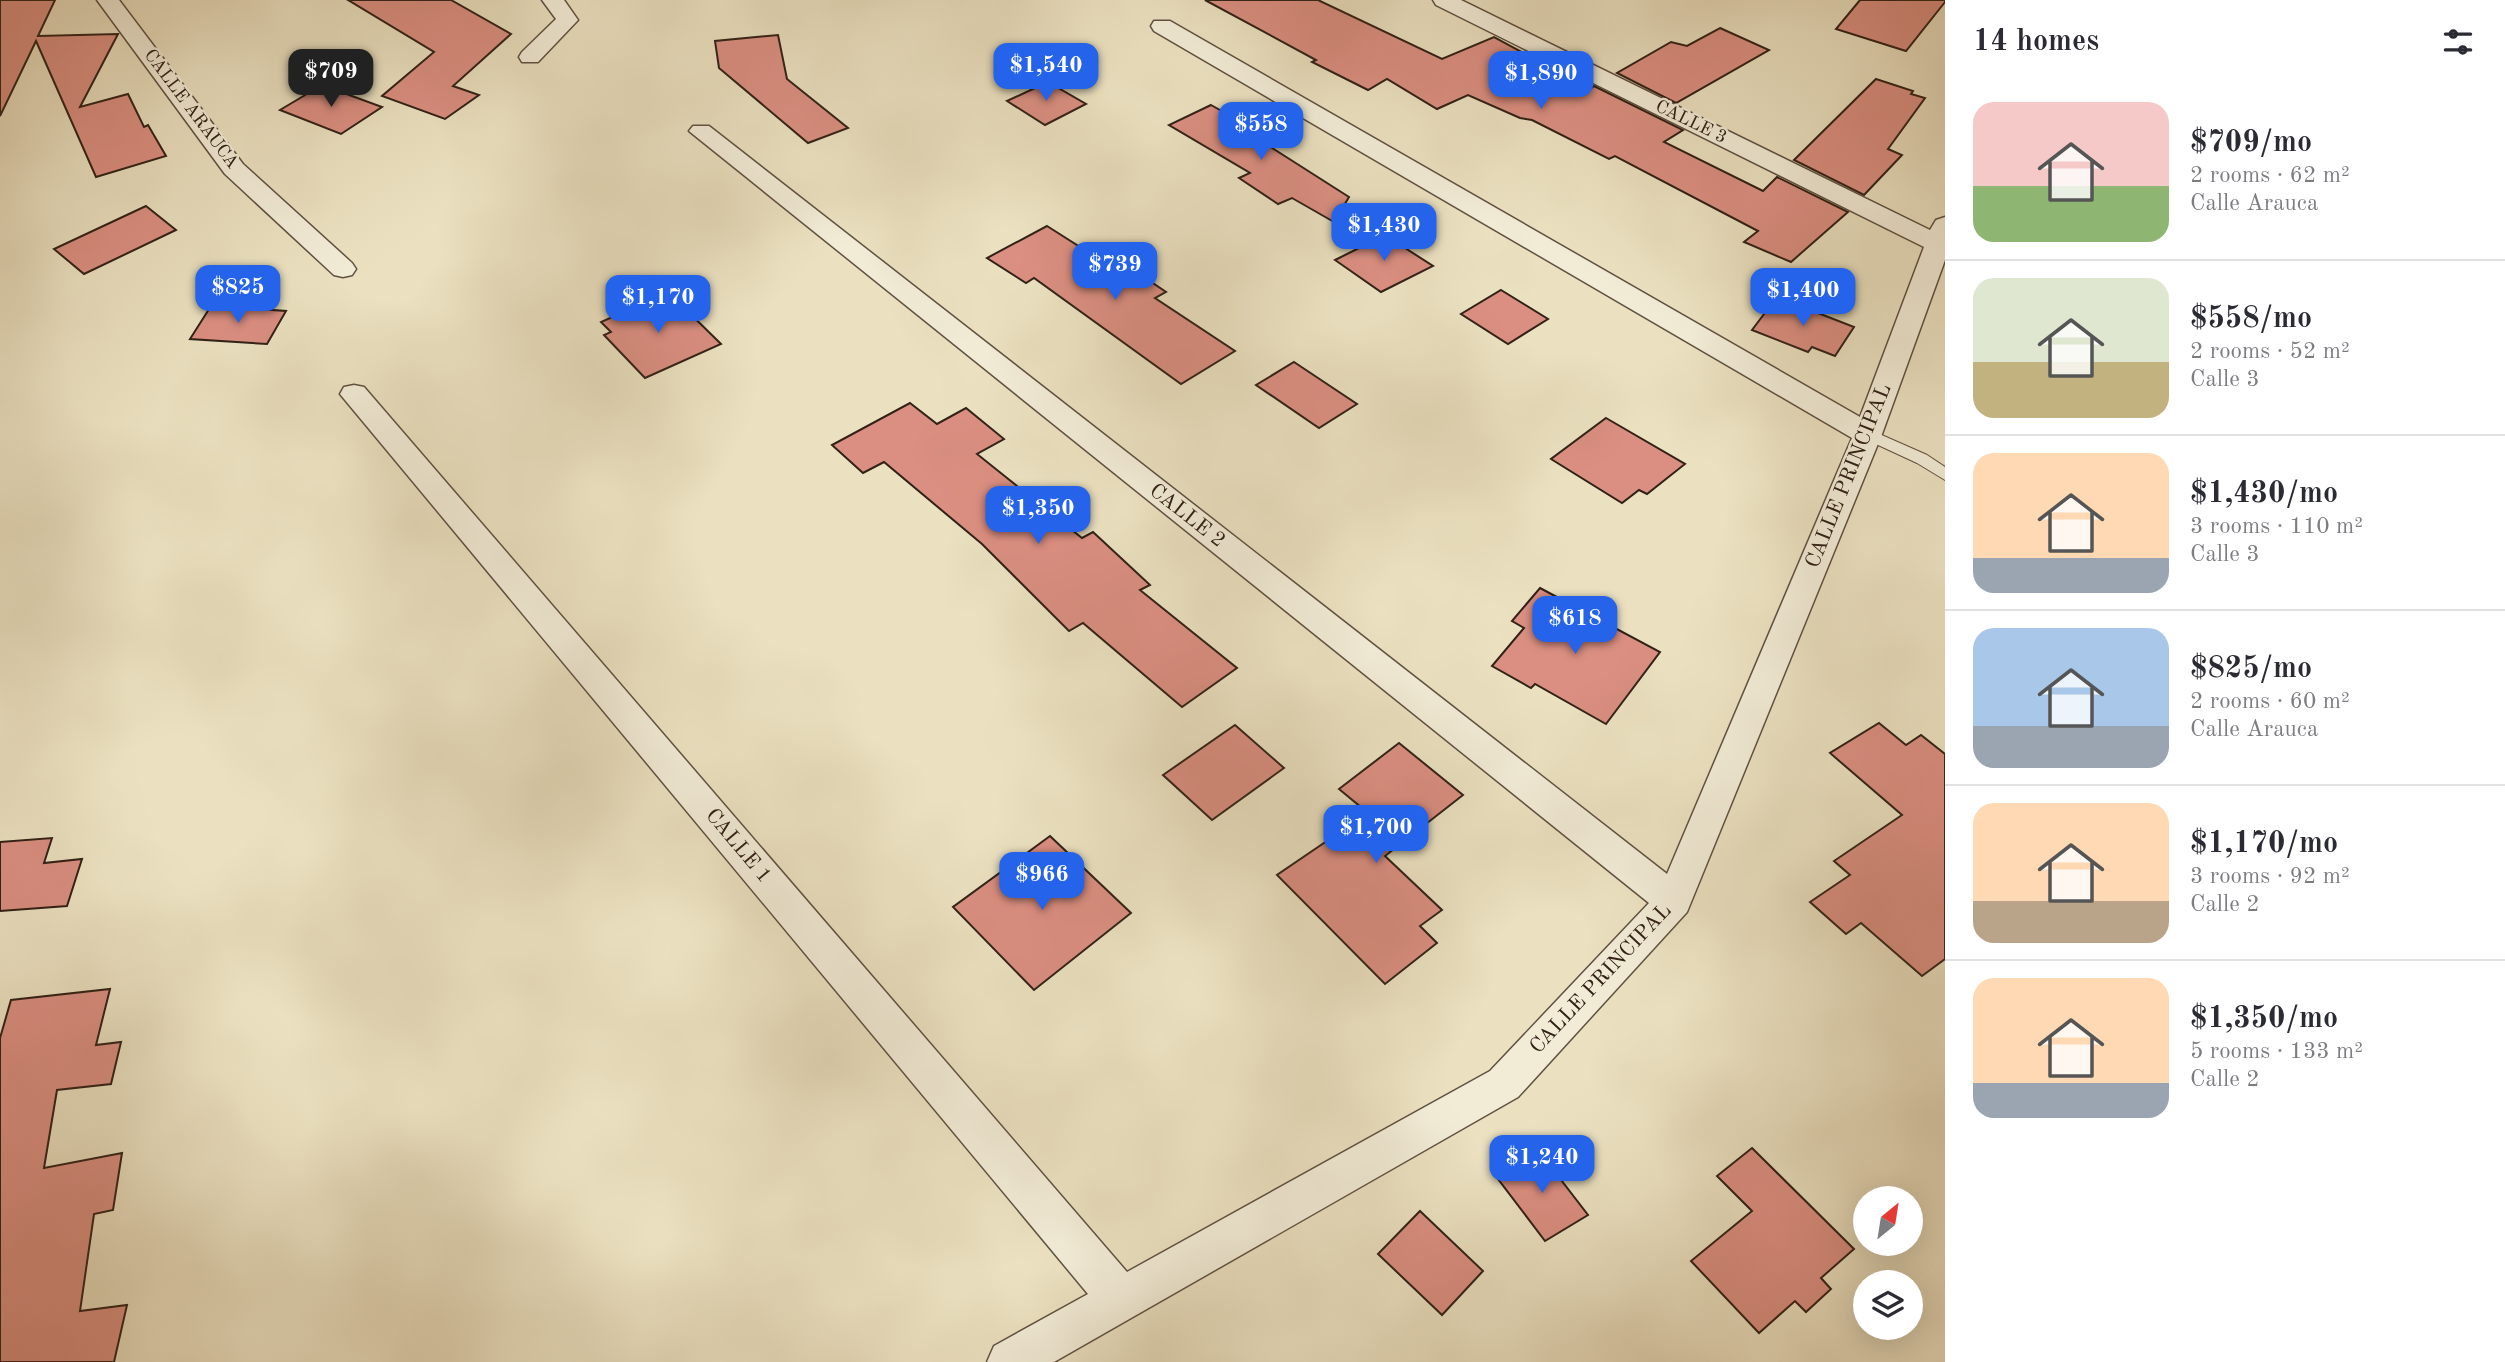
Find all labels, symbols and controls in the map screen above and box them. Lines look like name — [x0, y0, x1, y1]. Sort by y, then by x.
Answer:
icon: filters — [2439, 23, 2477, 61]
text: 14 homes — [1973, 27, 2099, 57]
pin: $1,540 — [989, 43, 1103, 103]
street label: CALLE ARAUCA — [141, 46, 242, 172]
pin: $709 — [290, 50, 372, 109]
pin: $1,890 — [1484, 52, 1598, 111]
text: $1,540 — [1009, 54, 1083, 77]
text: $709 — [304, 60, 358, 83]
text: $1,890 — [1504, 62, 1578, 85]
street label: CALLE 3 — [1652, 97, 1730, 147]
pin: $558 — [1220, 102, 1302, 162]
text: $558 — [1234, 113, 1288, 136]
text: $709/mo — [2190, 128, 2312, 158]
icon: home — [2029, 130, 2113, 214]
text: 2 rooms · 62 m² — [2190, 164, 2350, 187]
text: Calle Arauca — [2190, 192, 2318, 215]
pin: $1,430 — [1327, 204, 1441, 263]
text: $1,430 — [1347, 214, 1421, 237]
pin: $739 — [1074, 243, 1156, 302]
text: $739 — [1088, 253, 1142, 276]
pin: $825 — [197, 266, 279, 325]
pin: $1,400 — [1746, 268, 1860, 328]
text: $825 — [211, 276, 265, 299]
pin: $1,170 — [601, 276, 715, 335]
text: $1,400 — [1766, 279, 1840, 302]
text: $1,170 — [621, 286, 695, 309]
text: $558/mo — [2190, 304, 2312, 334]
icon: home — [2029, 306, 2113, 390]
text: 2 rooms · 52 m² — [2190, 340, 2350, 363]
text: Calle 3 — [2190, 368, 2260, 391]
street label: CALLE PRINCIPAL — [1802, 381, 1896, 571]
text: $1,430/mo — [2190, 479, 2338, 509]
street label: CALLE 2 — [1145, 480, 1229, 552]
icon: home — [2029, 481, 2113, 565]
pin: $1,350 — [981, 486, 1095, 546]
text: $1,350 — [1001, 497, 1075, 520]
text: 3 rooms · 110 m² — [2190, 515, 2363, 538]
text: Calle 3 — [2190, 543, 2260, 566]
pin: $618 — [1534, 596, 1616, 656]
text: $618 — [1548, 607, 1602, 630]
text: $825/mo — [2190, 654, 2312, 684]
icon: home — [2029, 656, 2113, 740]
text: 2 rooms · 60 m² — [2190, 690, 2350, 713]
text: Calle Arauca — [2190, 718, 2318, 741]
street label: CALLE 1 — [701, 805, 775, 887]
pin: $1,700 — [1319, 806, 1433, 865]
text: $1,700 — [1339, 816, 1413, 839]
text: $1,170/mo — [2190, 829, 2338, 859]
icon: home — [2029, 831, 2113, 915]
pin: $966 — [1001, 852, 1083, 912]
text: $966 — [1015, 863, 1069, 886]
text: 3 rooms · 92 m² — [2190, 865, 2350, 888]
text: Calle 2 — [2190, 893, 2260, 916]
street label: CALLE PRINCIPAL — [1526, 900, 1676, 1058]
text: $1,350/mo — [2190, 1004, 2338, 1034]
icon: home — [2029, 1006, 2113, 1090]
text: 5 rooms · 133 m² — [2190, 1040, 2363, 1063]
text: Calle 2 — [2190, 1068, 2260, 1091]
pin: $1,240 — [1485, 1136, 1599, 1195]
text: $1,240 — [1505, 1146, 1579, 1169]
north arrow — [1853, 1186, 1923, 1256]
map controls — [1853, 1186, 1923, 1340]
button: layers — [1853, 1270, 1923, 1340]

